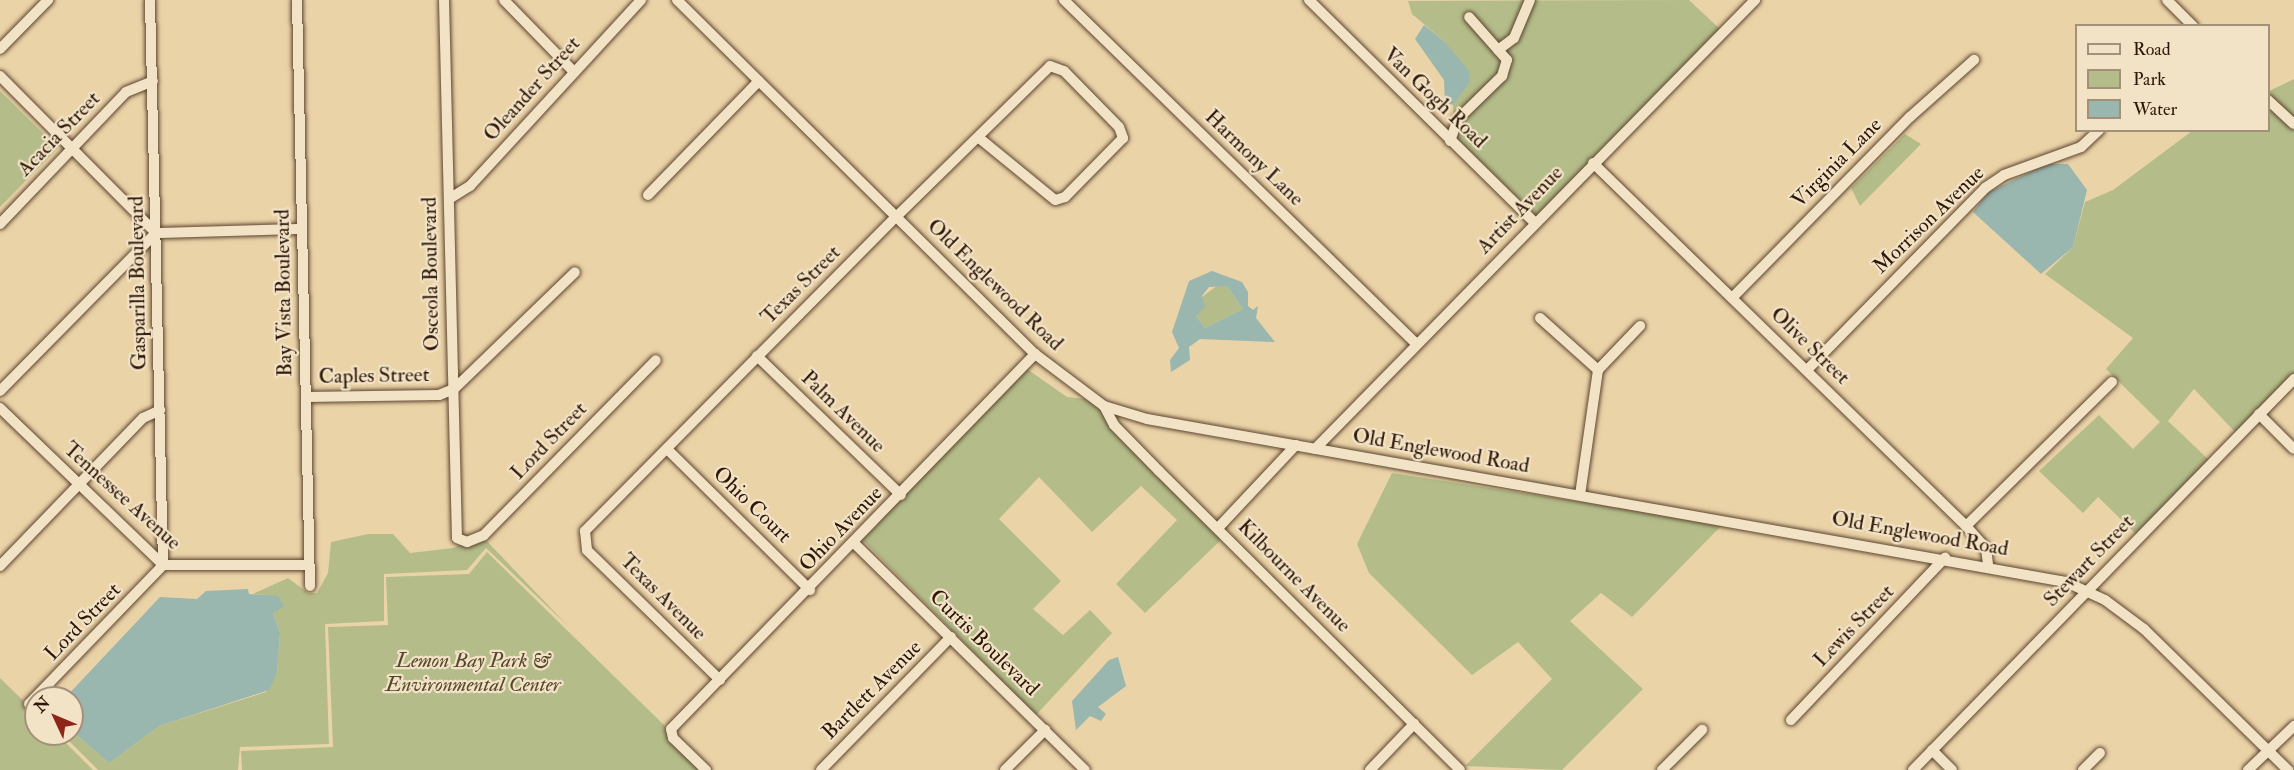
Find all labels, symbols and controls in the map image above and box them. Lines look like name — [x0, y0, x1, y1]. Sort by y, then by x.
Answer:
legend — [2075, 24, 2270, 132]
street label: Oleander Street — [478, 31, 586, 147]
text: Road — [2133, 38, 2171, 61]
street label: Van Gogh Road — [1378, 42, 1492, 154]
text: Park — [2133, 68, 2166, 91]
street label: Acacia Street — [12, 86, 106, 182]
text: Water — [2133, 98, 2177, 121]
street label: Harmony Lane — [1199, 105, 1309, 211]
street label: Virginia Lane — [1787, 113, 1887, 213]
street label: Artist Avenue — [1472, 161, 1568, 259]
street label: Morrison Avenue — [1868, 161, 1990, 279]
street label: Gasparilla Boulevard — [124, 196, 152, 370]
street label: Osceola Boulevard — [417, 197, 445, 351]
street label: Bay Vista Boulevard — [270, 209, 298, 377]
street label: Old Englewood Road — [922, 214, 1068, 356]
street label: Texas Street — [756, 240, 846, 330]
street label: Olive Street — [1765, 302, 1855, 390]
street label: Caples Street — [318, 362, 430, 390]
street label: Palm Avenue — [796, 366, 890, 458]
street label: Lord Street — [506, 397, 592, 485]
street label: Old Englewood Road — [1351, 423, 1531, 479]
street label: Tennessee Avenue — [58, 437, 186, 555]
street label: Ohio Court — [708, 462, 796, 548]
street label: Ohio Avenue — [794, 481, 888, 577]
street label: Old Englewood Road — [1830, 506, 2010, 562]
street label: Stewart Street — [2039, 510, 2139, 612]
street label: Kilbourne Avenue — [1232, 514, 1356, 638]
street label: Texas Avenue — [614, 548, 712, 646]
street label: Lord Street — [40, 578, 126, 666]
street label: Lewis Street — [1809, 580, 1899, 672]
street label: Curtis Boulevard — [924, 584, 1044, 702]
street label: Bartlett Avenue — [817, 635, 927, 745]
park label: Lemon Bay Park & Environmental Center — [385, 648, 561, 698]
north arrow — [24, 686, 84, 746]
text: N — [30, 693, 55, 717]

